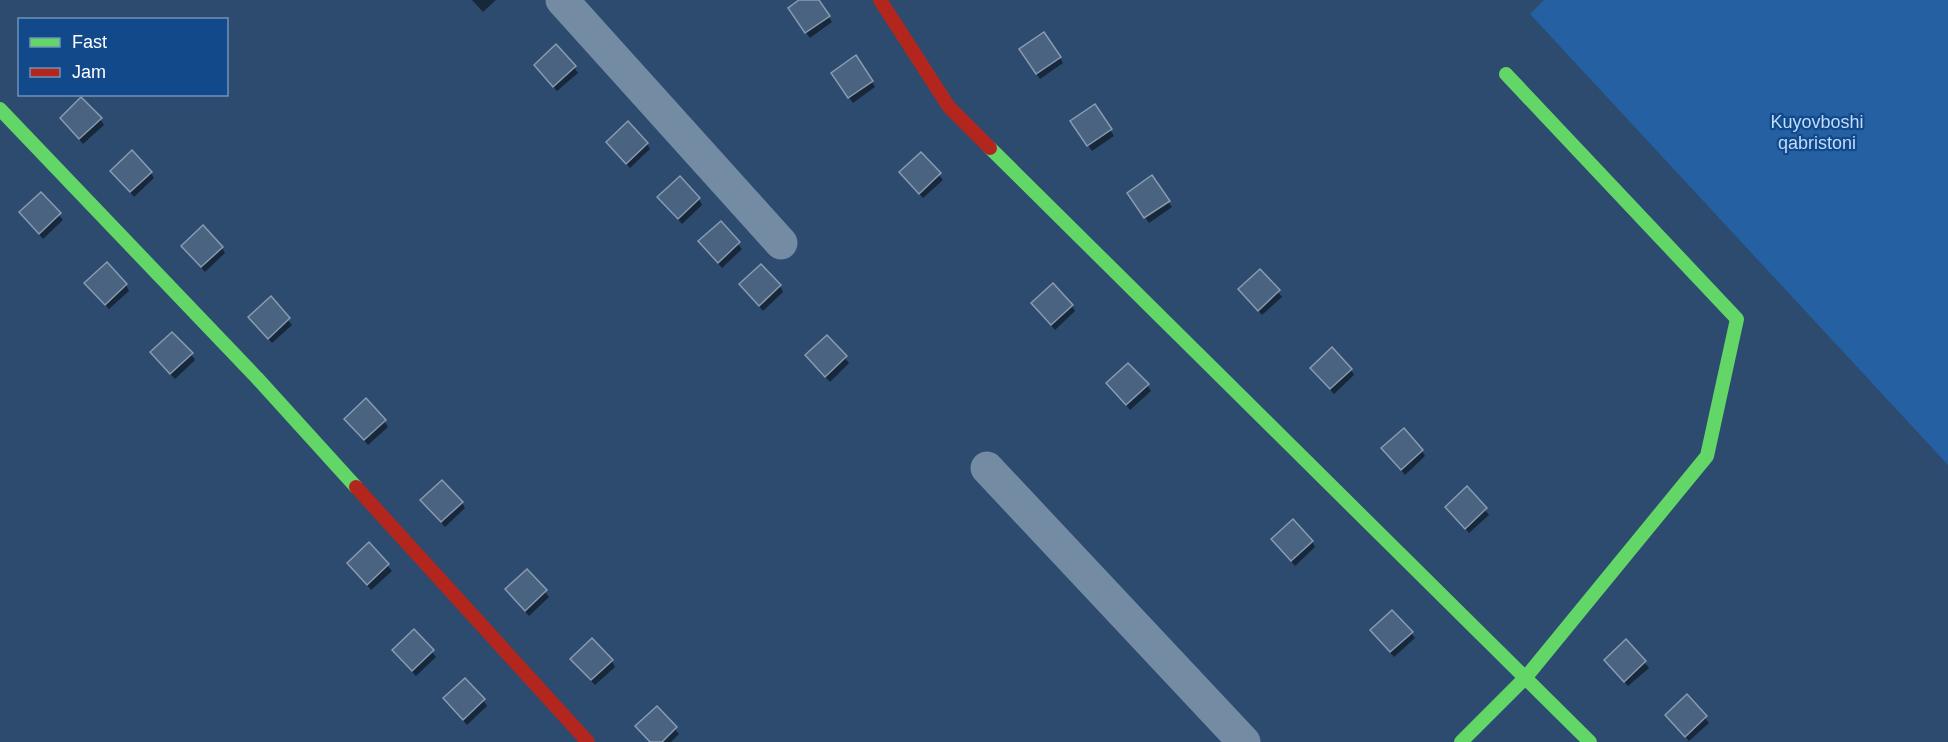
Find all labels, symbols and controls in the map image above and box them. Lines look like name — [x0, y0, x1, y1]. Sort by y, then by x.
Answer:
legend — [18, 18, 228, 96]
text: Fast — [72, 32, 107, 52]
text: Jam — [72, 62, 106, 82]
park label: Kuyovboshi qabristoni — [1770, 112, 1864, 153]

